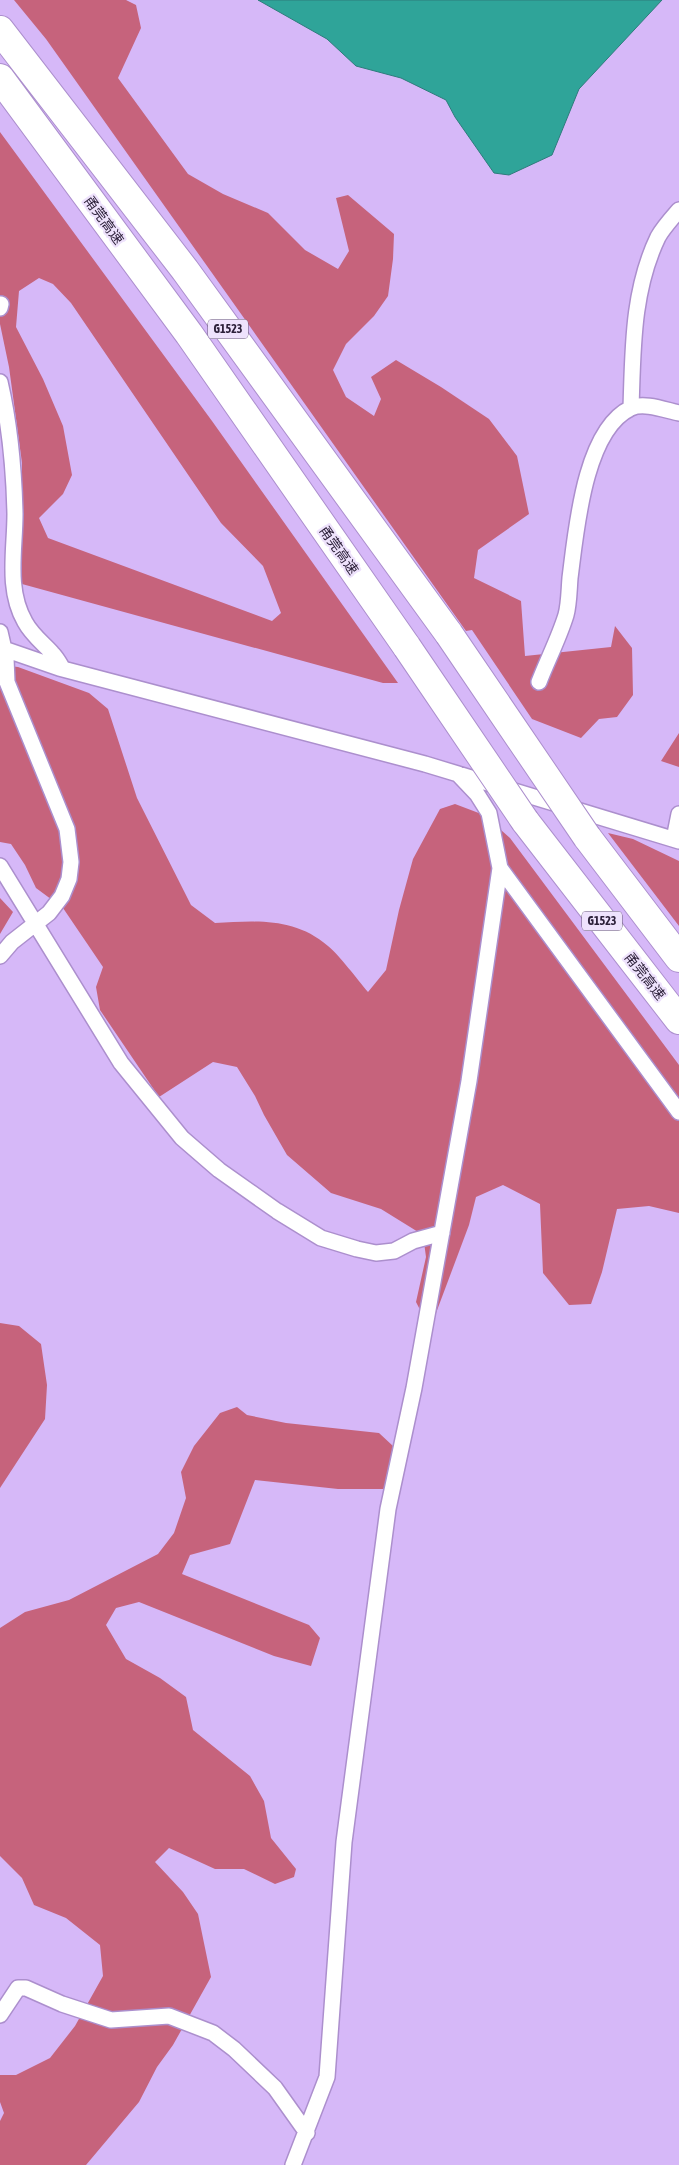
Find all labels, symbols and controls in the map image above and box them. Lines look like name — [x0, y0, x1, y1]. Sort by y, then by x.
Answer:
street label: 甬莞高速 — [81, 193, 127, 247]
road number: G1523 — [208, 320, 248, 338]
street label: 甬莞高速 — [316, 522, 362, 578]
road number: G1523 — [582, 911, 622, 930]
street label: 甬莞高速 — [621, 949, 669, 1003]

